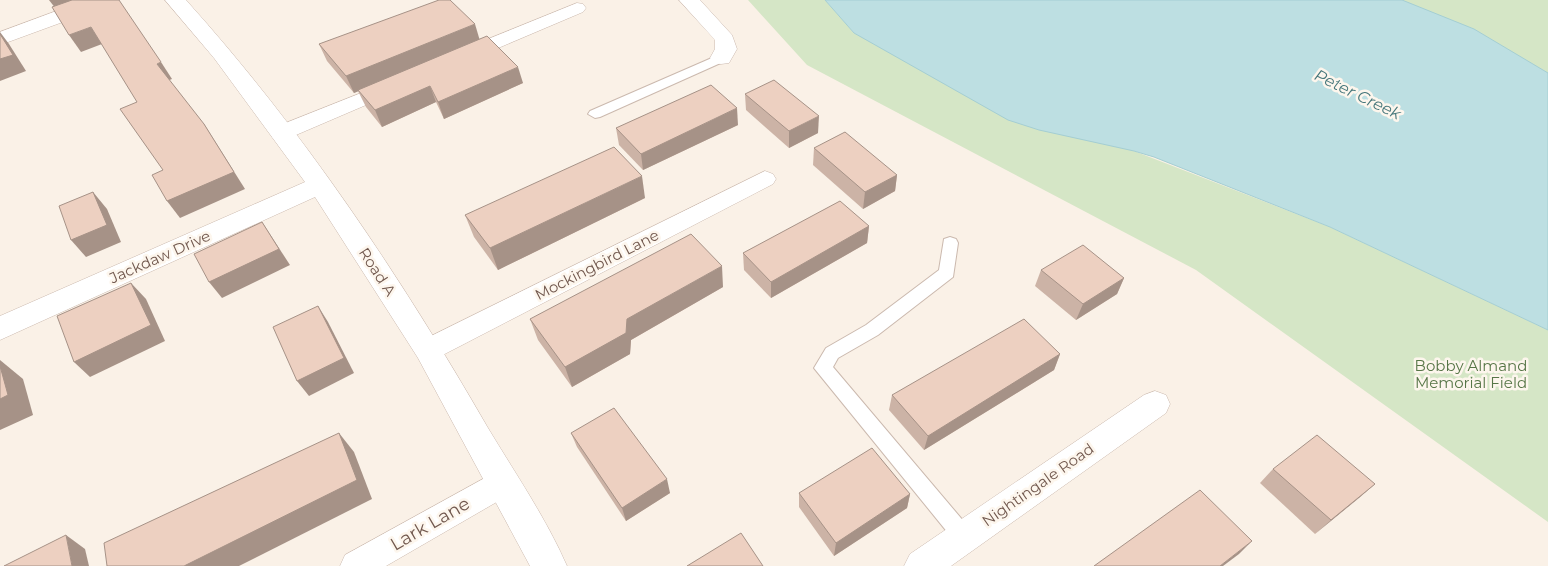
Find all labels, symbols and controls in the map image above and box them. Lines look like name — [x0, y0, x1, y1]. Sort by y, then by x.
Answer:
water label: Peter Creek — [1311, 65, 1406, 124]
street label: Mockingbird Lane — [532, 225, 662, 304]
street label: Jackdaw Drive — [105, 226, 213, 288]
street label: Road A — [355, 244, 400, 300]
park label: Bobby Almand Memorial Field — [1415, 356, 1527, 392]
street label: Nightingale Road — [978, 439, 1097, 530]
street label: Lark Lane — [386, 492, 474, 556]

